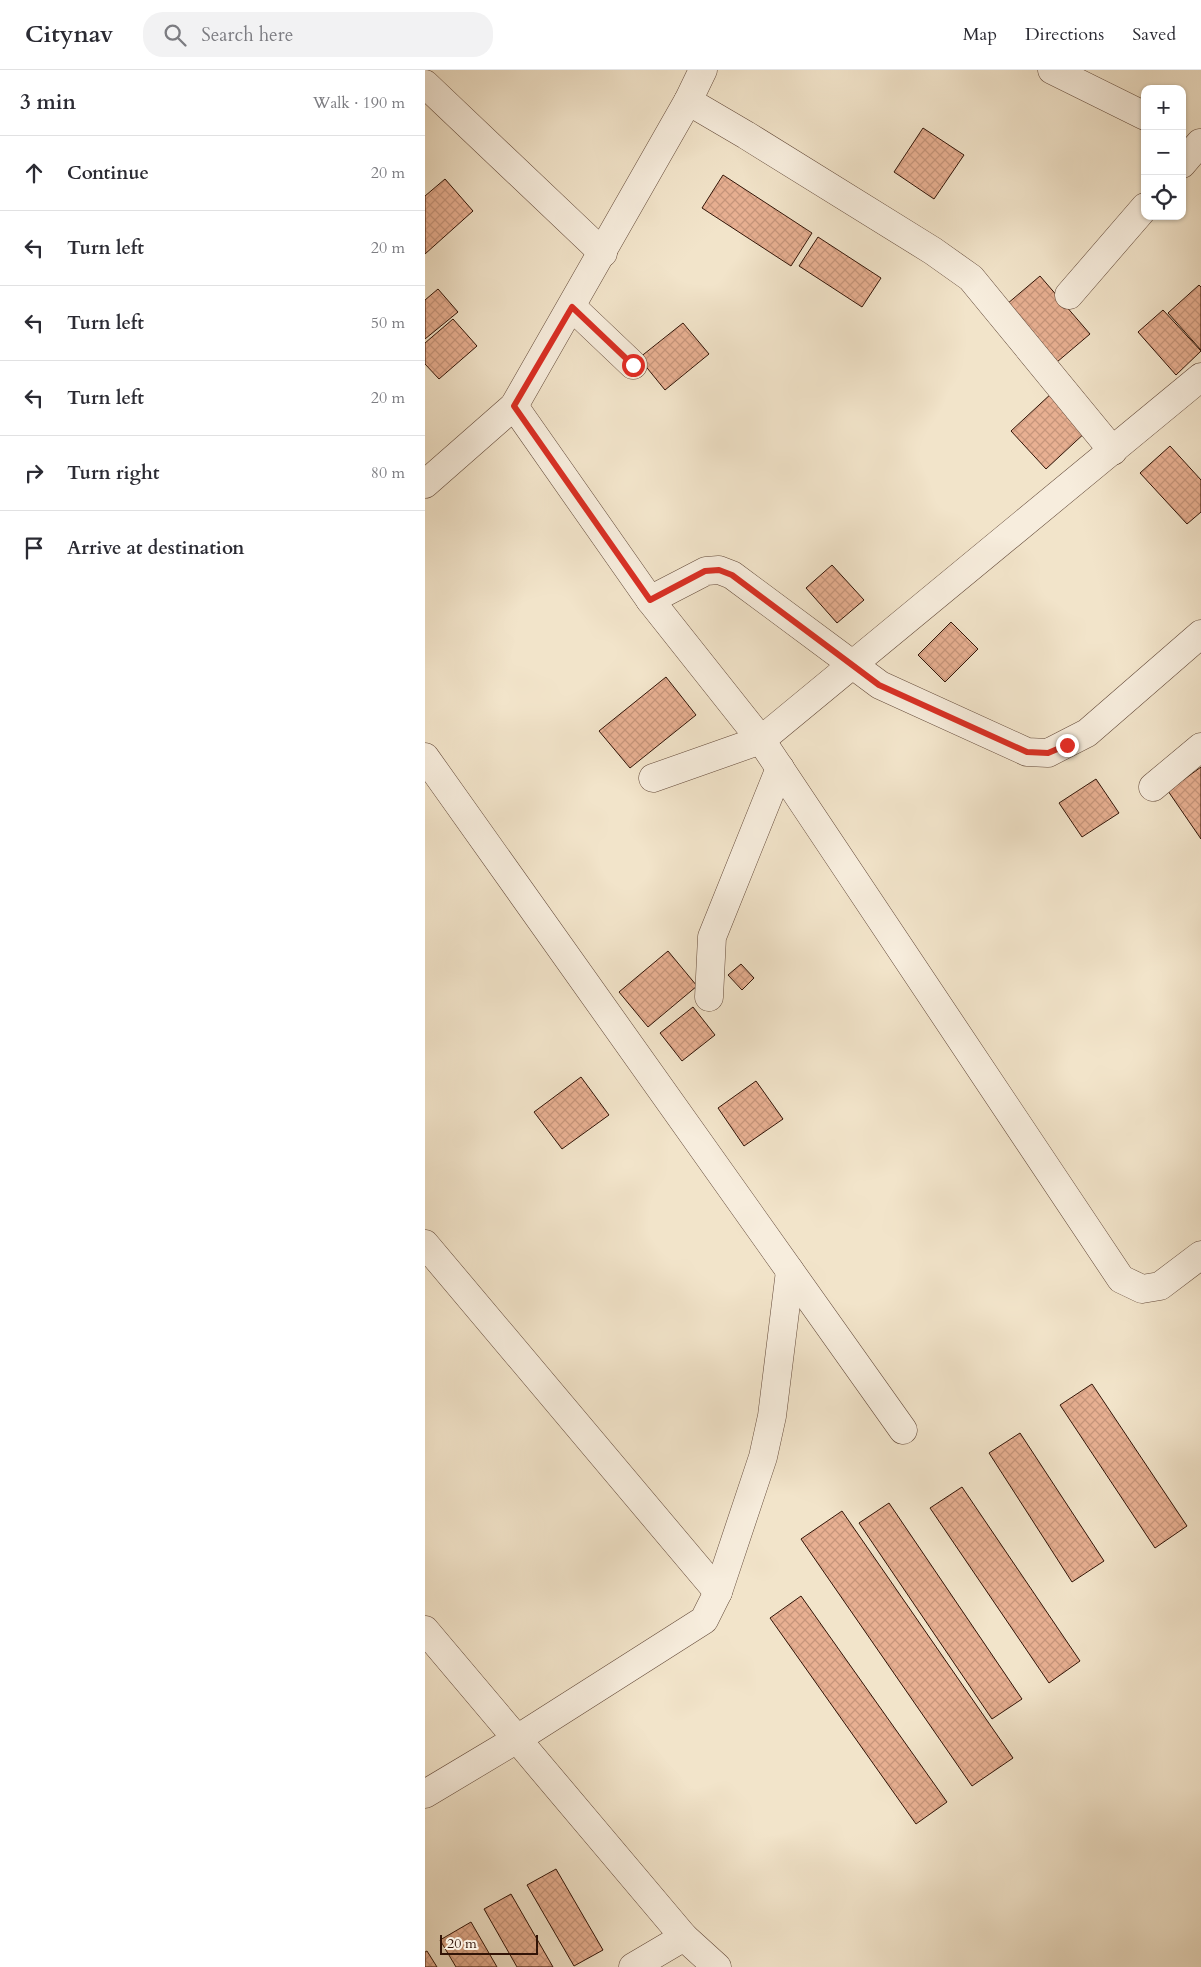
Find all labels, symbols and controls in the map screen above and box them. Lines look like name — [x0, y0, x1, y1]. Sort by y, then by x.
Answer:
search box — [143, 12, 493, 57]
text: Citynav — [25, 18, 113, 51]
icon: search — [161, 21, 189, 49]
text: Search here — [201, 22, 293, 48]
text: Map — [963, 22, 997, 47]
text: Directions — [1025, 22, 1104, 47]
text: Saved — [1132, 22, 1176, 47]
map controls — [1141, 85, 1186, 220]
button: + — [1141, 85, 1186, 130]
text: 3 min — [20, 88, 76, 117]
text: Walk · 190 m — [313, 92, 405, 114]
button: − — [1141, 130, 1186, 175]
icon: ahead — [20, 159, 48, 187]
text: Continue — [67, 160, 149, 186]
text: 20 m — [371, 162, 405, 184]
button: locate — [1141, 175, 1186, 220]
icon: left — [20, 234, 48, 262]
text: Turn left — [67, 235, 144, 261]
text: 20 m — [371, 237, 405, 259]
icon: left — [20, 309, 48, 337]
text: Turn left — [67, 310, 144, 336]
text: 50 m — [371, 312, 405, 334]
route start — [622, 354, 645, 377]
icon: left — [20, 384, 48, 412]
text: Turn left — [67, 385, 144, 411]
text: 20 m — [371, 387, 405, 409]
icon: right — [20, 459, 48, 487]
text: Turn right — [67, 460, 159, 486]
text: 80 m — [371, 462, 405, 484]
icon: arrive — [20, 534, 48, 562]
text: Arrive at destination — [67, 535, 244, 561]
route end — [1056, 734, 1079, 757]
scale bar — [440, 1932, 537, 1955]
text: 20 m — [447, 1934, 477, 1953]

